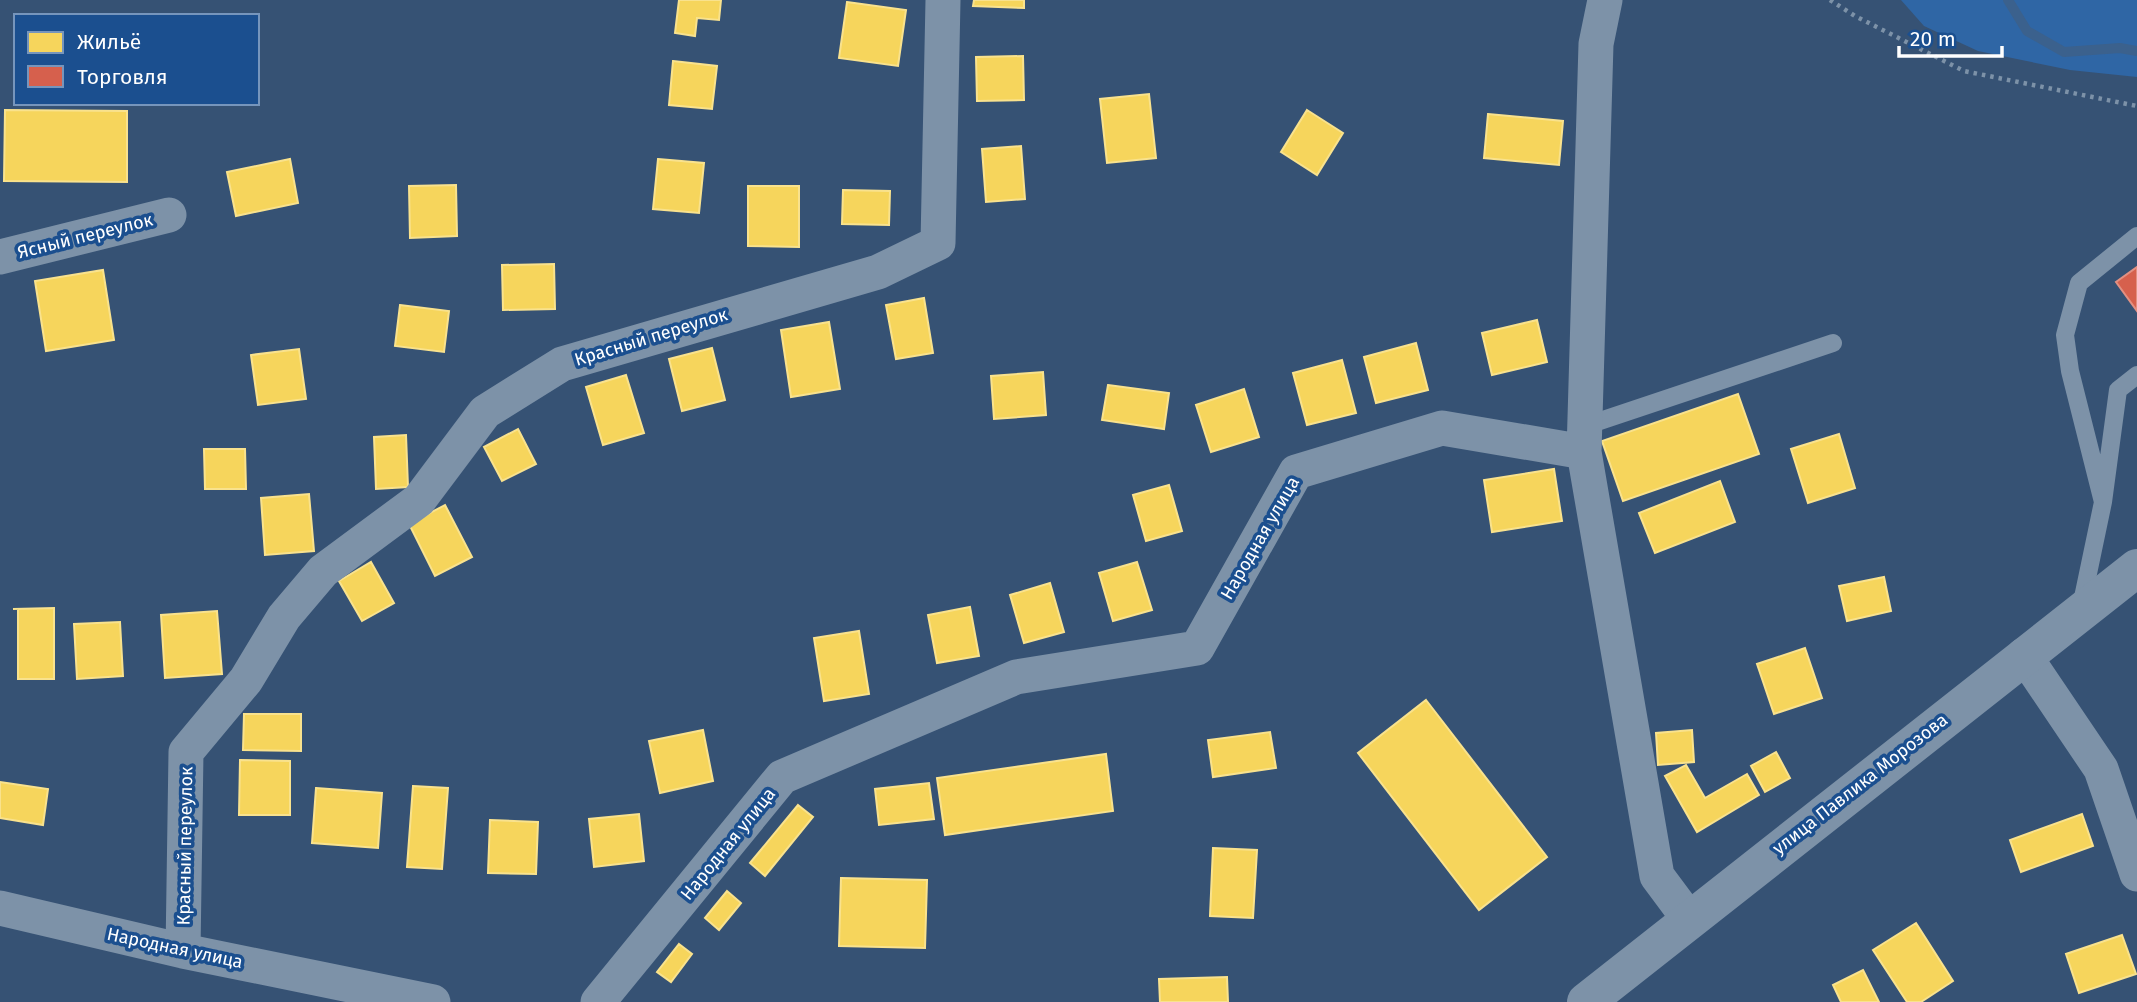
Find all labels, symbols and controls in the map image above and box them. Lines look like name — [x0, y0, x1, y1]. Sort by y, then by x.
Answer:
legend — [14, 14, 259, 105]
scale bar — [1899, 14, 2002, 58]
text: 20 m — [1910, 26, 1956, 52]
text: Жильё — [77, 29, 141, 55]
text: Торговля — [77, 64, 168, 90]
street label: Ясный переулок — [15, 208, 156, 263]
street label: Красный переулок — [572, 303, 731, 371]
street label: Народная улица — [1216, 473, 1304, 603]
street label: улица Павлика Морозова — [1768, 709, 1952, 859]
street label: Красный переулок — [173, 766, 197, 926]
street label: Народная улица — [676, 783, 780, 905]
street label: Народная улица — [105, 923, 245, 973]

